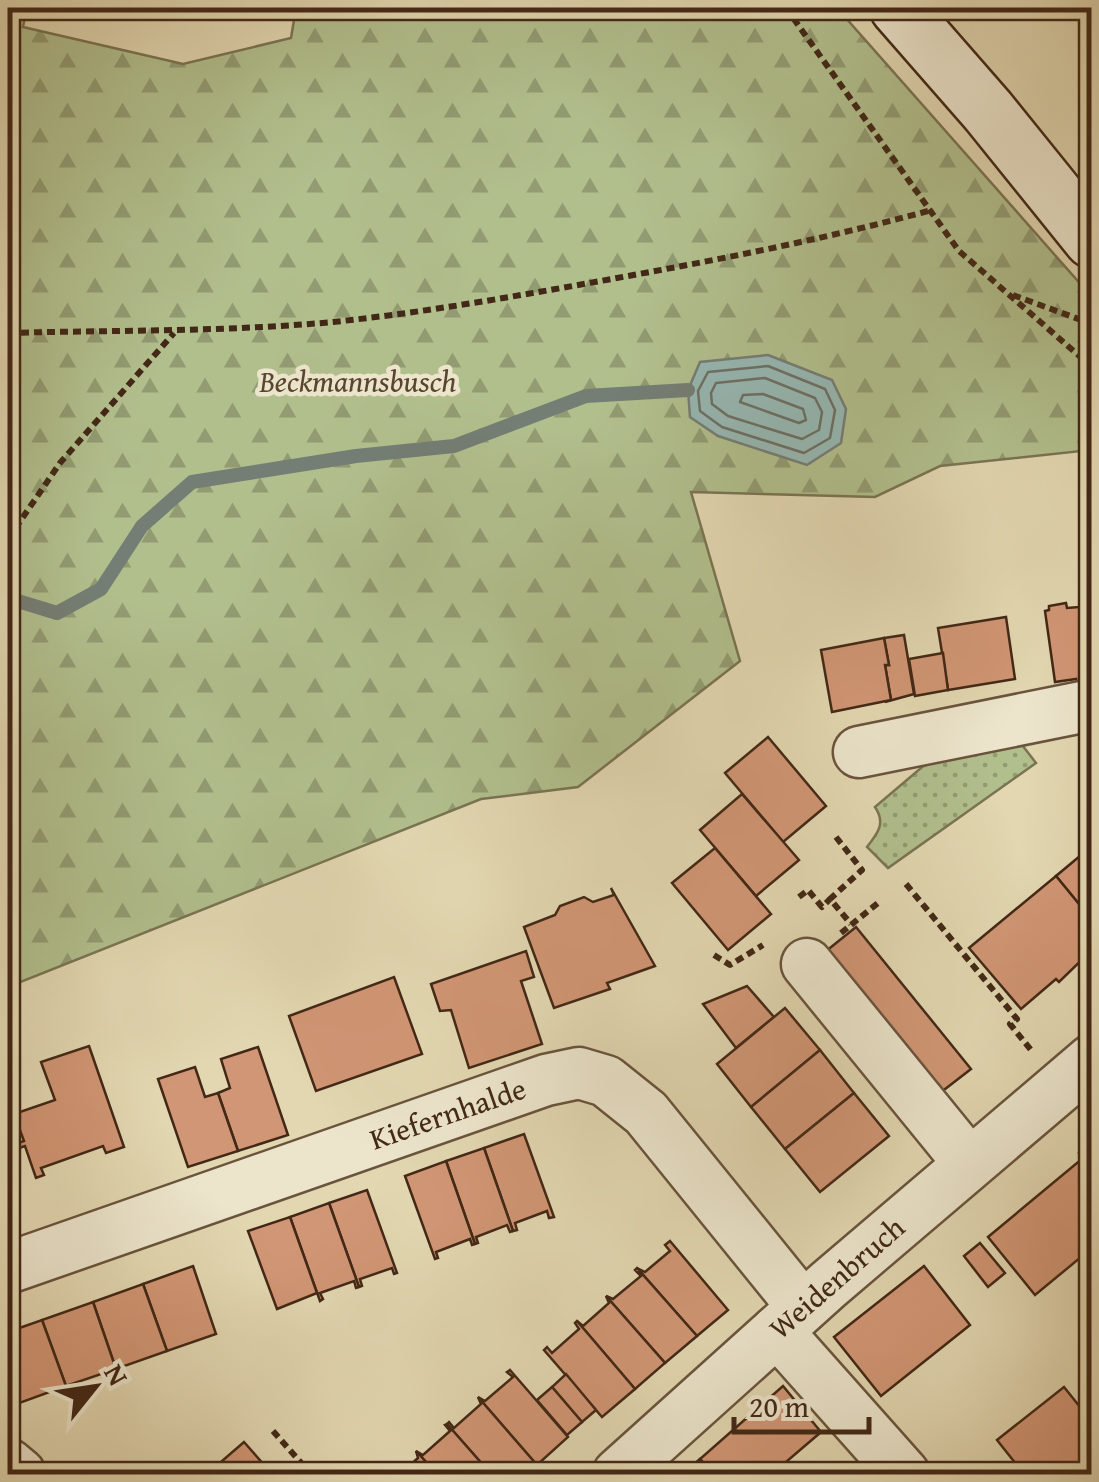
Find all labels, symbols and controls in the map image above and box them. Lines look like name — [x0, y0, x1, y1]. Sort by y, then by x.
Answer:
park label: Beckmannsbusch — [259, 359, 456, 403]
street label: Kiefernhalde — [364, 1066, 532, 1160]
street label: Weidenbruch — [759, 1206, 914, 1349]
north arrow — [45, 1337, 145, 1437]
text: N — [95, 1356, 140, 1393]
scale bar — [734, 1372, 869, 1434]
text: 20 m — [749, 1384, 809, 1428]

